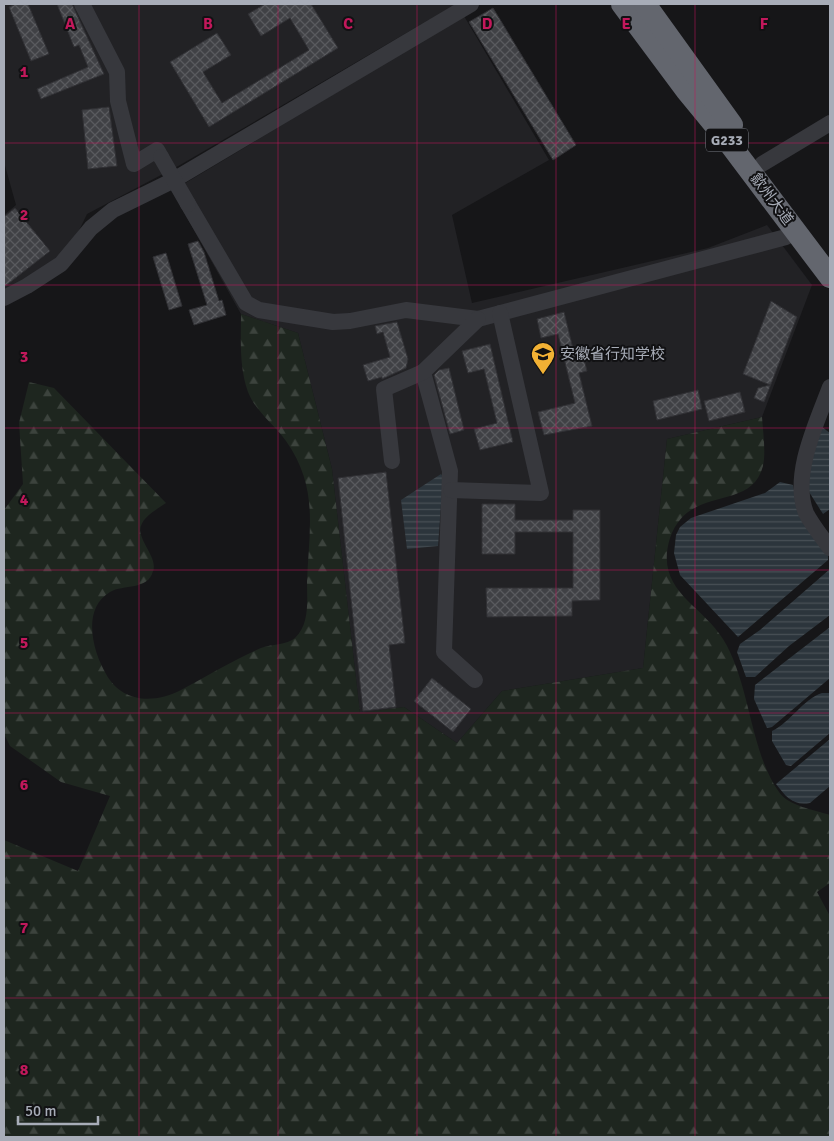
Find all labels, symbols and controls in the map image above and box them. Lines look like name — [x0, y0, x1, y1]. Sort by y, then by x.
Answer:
text: A — [65, 14, 76, 34]
text: B — [203, 14, 213, 34]
text: C — [343, 14, 353, 34]
text: D — [482, 14, 493, 34]
text: E — [621, 14, 631, 34]
text: F — [760, 14, 769, 34]
text: 1 — [20, 62, 29, 82]
road number: G233 — [706, 128, 748, 152]
street label: 歙州大道 — [747, 170, 797, 228]
text: 2 — [20, 205, 28, 225]
school or university icon: 安徽省行知学校 — [530, 341, 556, 375]
place label: 安徽省行知学校 — [560, 345, 665, 363]
text: 3 — [20, 347, 28, 367]
text: 4 — [20, 490, 29, 510]
text: 5 — [20, 633, 28, 653]
text: 6 — [20, 775, 29, 795]
text: 7 — [20, 918, 29, 938]
text: 8 — [20, 1060, 29, 1080]
scale bar — [18, 1094, 98, 1126]
text: 50 m — [25, 1102, 56, 1120]

